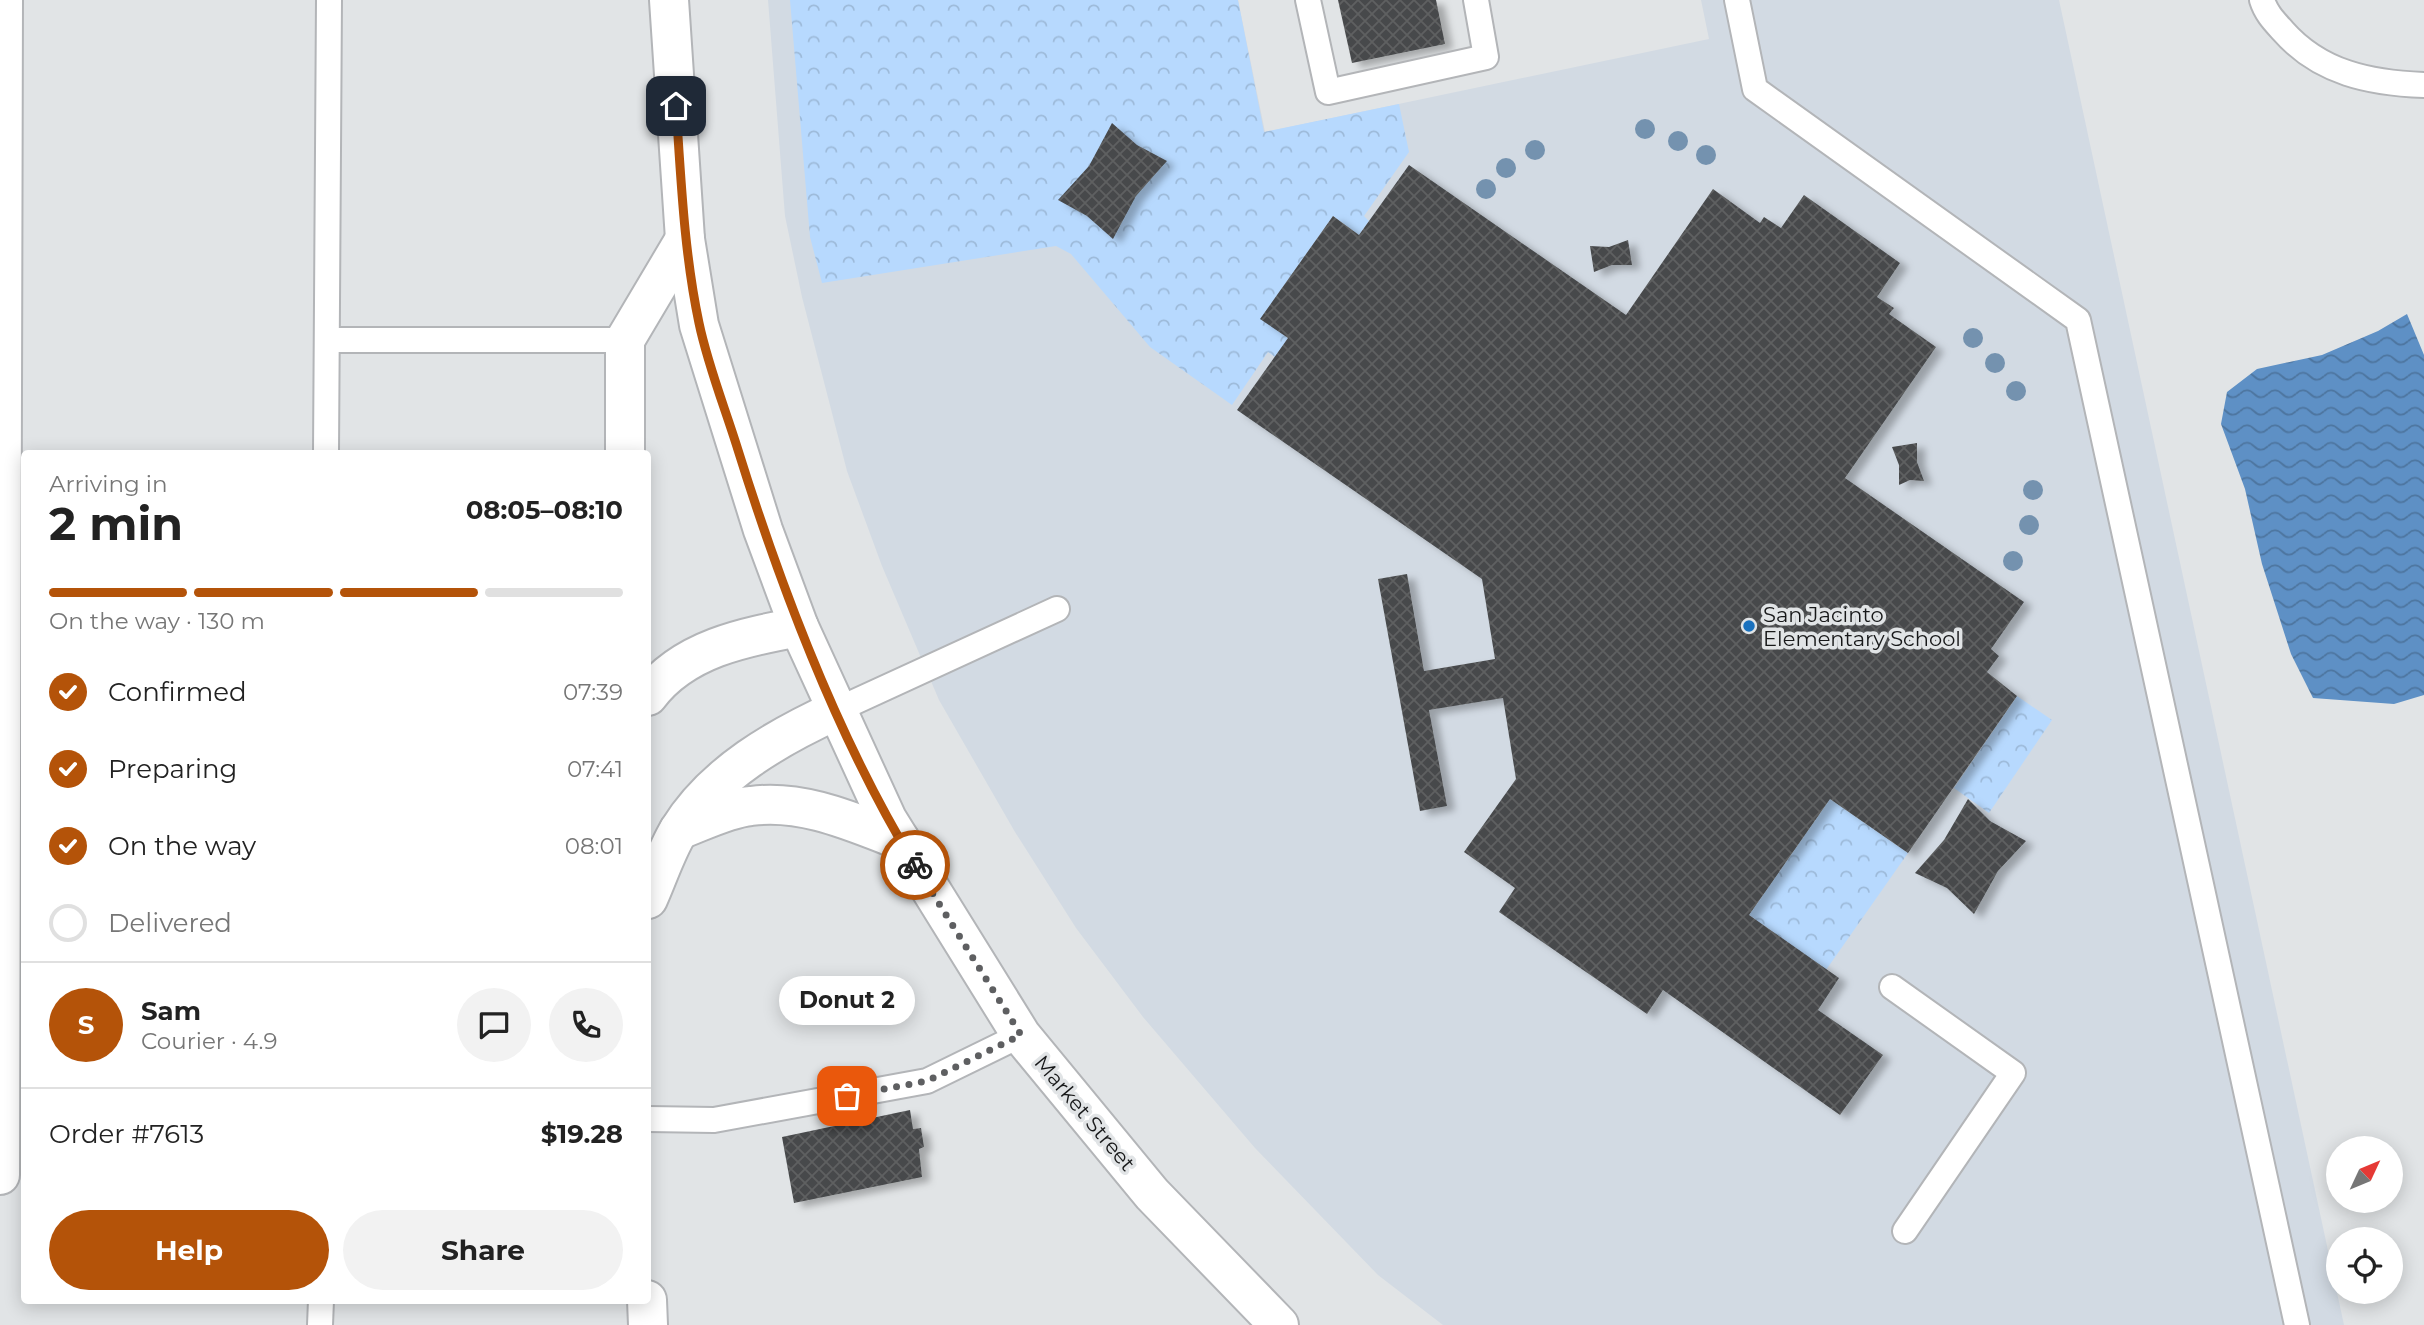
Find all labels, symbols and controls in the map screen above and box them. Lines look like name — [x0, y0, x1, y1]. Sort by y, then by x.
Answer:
pin — [646, 76, 706, 136]
icon: home — [657, 87, 695, 125]
text: Arriving in — [49, 470, 168, 498]
text: 08:05–08:10 — [466, 494, 623, 526]
text: 2 min — [49, 495, 183, 552]
place label: San Jacinto Elementary School — [1763, 602, 1961, 651]
text: On the way · 130 m — [49, 607, 265, 635]
marker: San Jacinto Elementary School — [1741, 618, 1757, 634]
icon: check — [49, 673, 87, 711]
text: Confirmed — [108, 676, 247, 708]
text: 07:39 — [563, 678, 623, 706]
icon: check — [49, 750, 87, 788]
text: Preparing — [108, 753, 237, 785]
text: 07:41 — [567, 755, 623, 783]
icon: check — [49, 827, 87, 865]
text: On the way — [108, 830, 256, 862]
courier — [880, 830, 950, 900]
text: 08:01 — [565, 832, 623, 860]
icon: bike — [896, 846, 934, 884]
text: Delivered — [108, 907, 232, 939]
callout: Donut 2 — [779, 977, 915, 1026]
text: Donut 2 — [799, 986, 895, 1014]
button: chat — [457, 988, 531, 1062]
button: phone — [549, 988, 623, 1062]
text: Sam — [141, 995, 201, 1027]
text: S — [78, 1009, 94, 1041]
text: Courier · 4.9 — [141, 1027, 277, 1055]
street label: Market Street — [1029, 1050, 1141, 1176]
pin — [817, 1066, 877, 1126]
icon: bag — [828, 1077, 866, 1115]
text: Order #7613 — [49, 1118, 204, 1150]
text: $19.28 — [541, 1118, 623, 1150]
north arrow — [2326, 1136, 2403, 1213]
map controls — [2326, 1136, 2403, 1304]
button: Help — [49, 1210, 329, 1290]
button: Share — [343, 1210, 623, 1290]
button: locate — [2326, 1227, 2403, 1304]

